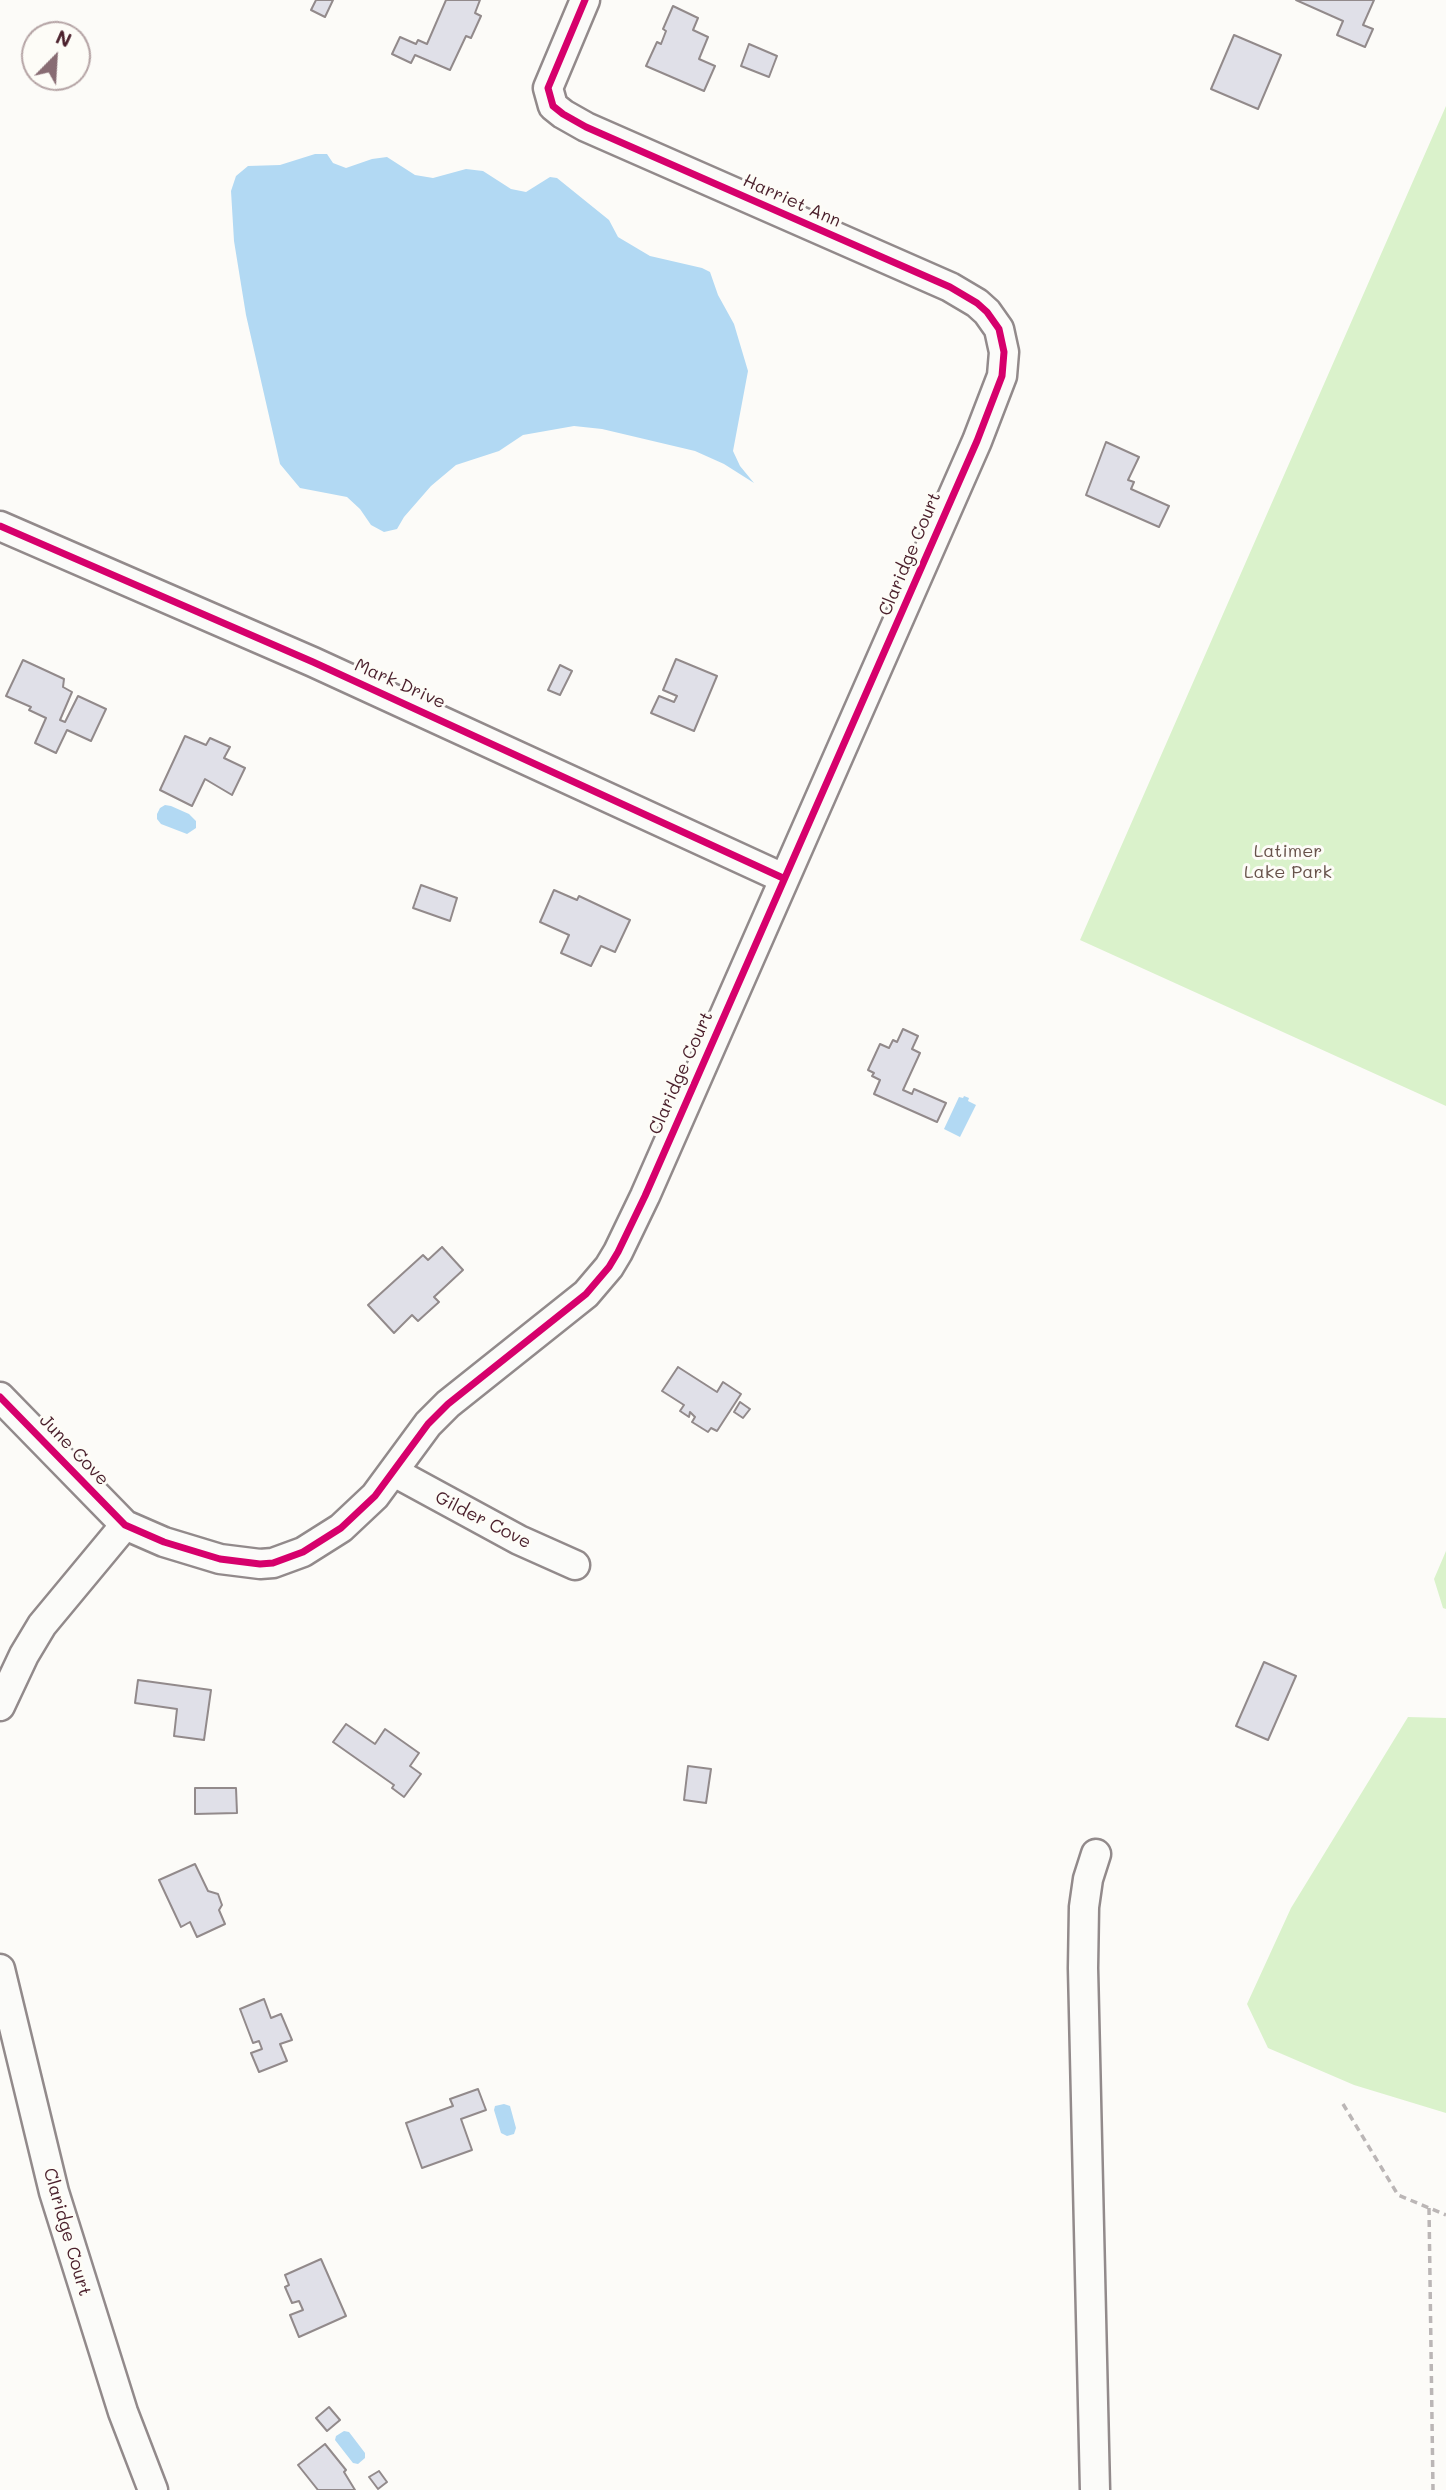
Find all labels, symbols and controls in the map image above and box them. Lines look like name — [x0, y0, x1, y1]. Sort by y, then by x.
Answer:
north arrow — [21, 21, 91, 91]
text: N — [52, 24, 76, 53]
street label: Harriet Ann — [740, 170, 844, 232]
street label: Claridge Court — [874, 489, 946, 619]
street label: Mark Drive — [351, 654, 449, 714]
park label: Latimer Lake Park — [1244, 840, 1332, 882]
street label: Claridge Court — [644, 1008, 718, 1138]
street label: June Cove — [35, 1410, 113, 1490]
street label: Gilder Cove — [431, 1487, 535, 1553]
street label: Claridge Court — [38, 2165, 96, 2299]

